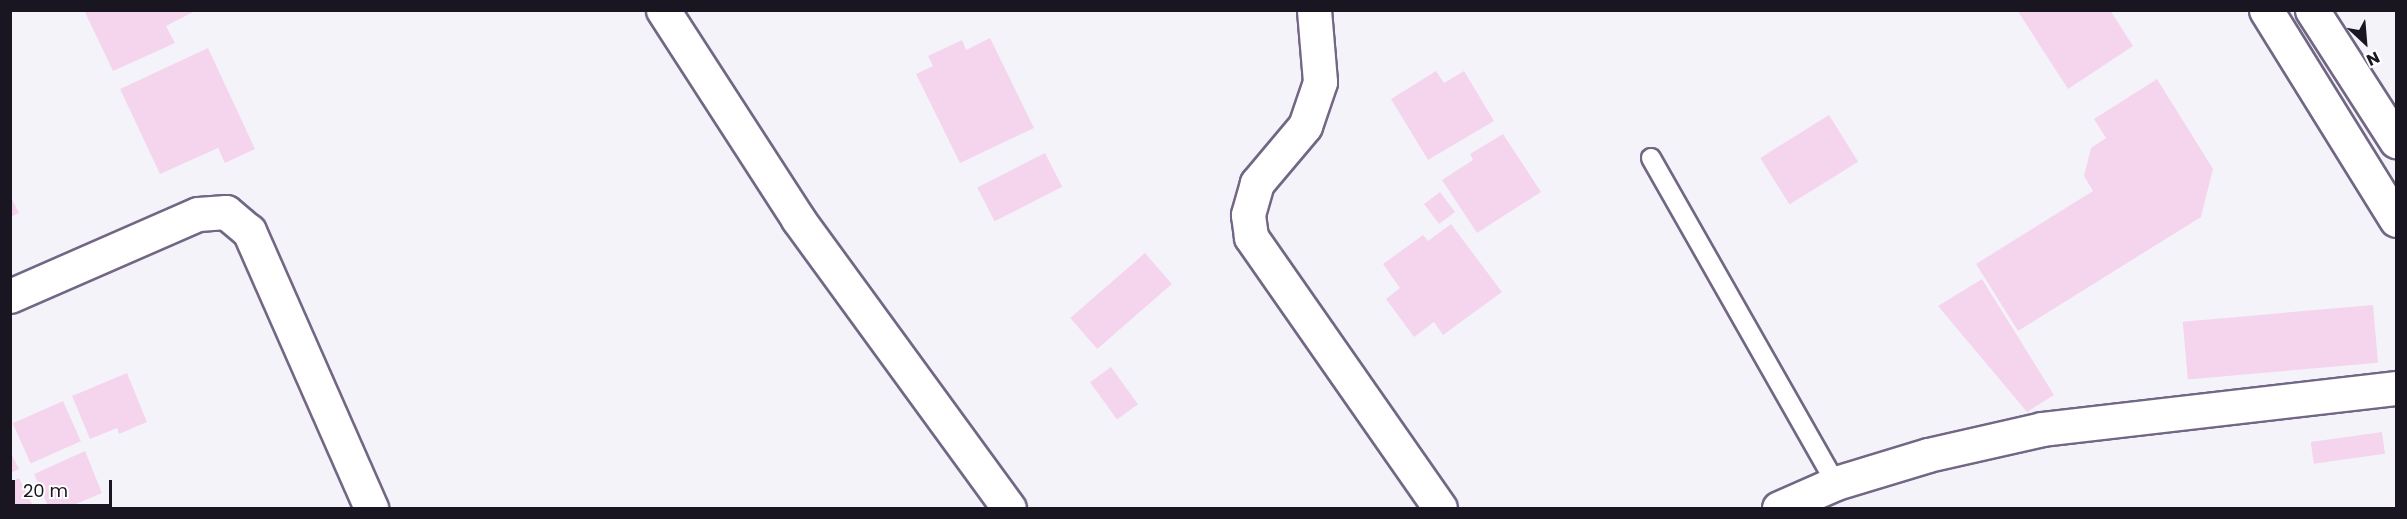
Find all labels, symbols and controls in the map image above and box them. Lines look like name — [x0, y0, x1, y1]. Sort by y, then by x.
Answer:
north arrow — [2335, 12, 2395, 72]
text: N — [2363, 46, 2384, 72]
scale bar — [15, 468, 116, 506]
text: 20 m — [23, 478, 68, 503]

